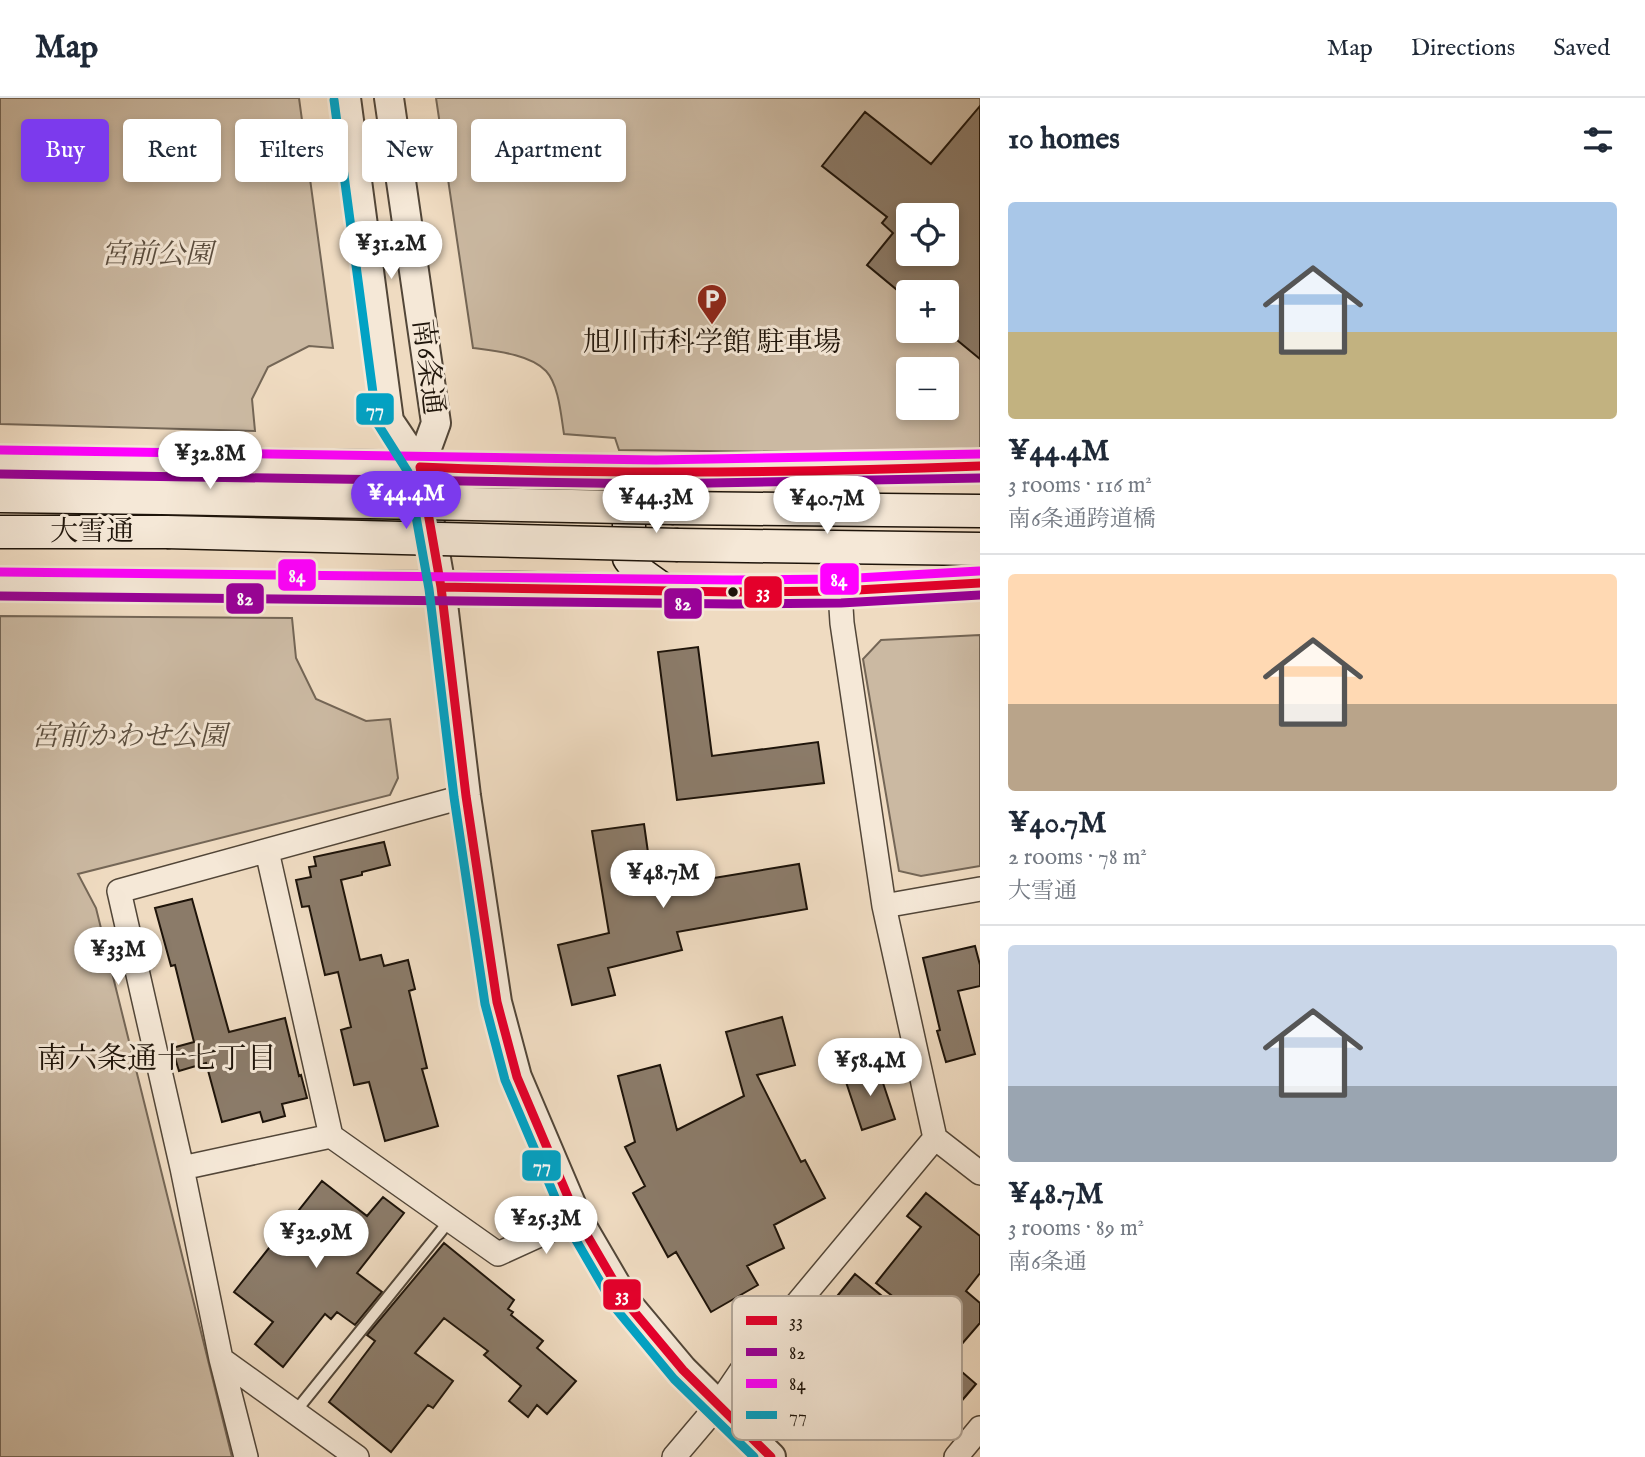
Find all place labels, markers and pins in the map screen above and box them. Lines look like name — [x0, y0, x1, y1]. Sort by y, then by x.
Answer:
pin: ¥31.2M — [334, 222, 448, 281]
parking icon: 旭川市科学館 駐車場 — [695, 282, 729, 326]
place label: 旭川市科学館 駐車場 — [583, 326, 841, 361]
pin: ¥32.8M — [153, 432, 267, 491]
pin: ¥44.4M — [349, 472, 463, 531]
pin: ¥44.3M — [599, 476, 713, 535]
pin: ¥40.7M — [770, 476, 884, 536]
unlabelled marker — [726, 585, 740, 599]
pin: ¥48.7M — [606, 850, 720, 910]
pin: ¥33M — [77, 928, 159, 987]
pin: ¥58.4M — [813, 1038, 927, 1098]
pin: ¥25.3M — [489, 1196, 603, 1256]
pin: ¥32.9M — [259, 1210, 373, 1270]

